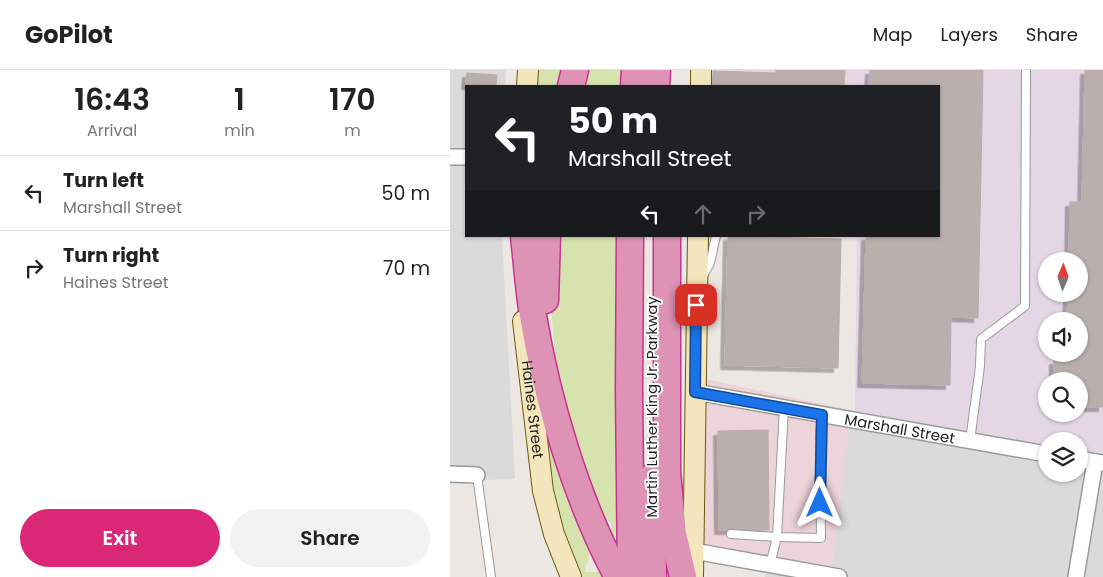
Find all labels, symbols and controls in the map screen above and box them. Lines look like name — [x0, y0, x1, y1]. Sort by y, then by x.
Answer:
text: GoPilot — [25, 18, 113, 51]
text: Map — [873, 22, 913, 47]
text: Layers — [941, 22, 998, 47]
text: Share — [1026, 22, 1078, 47]
text: 16:43 — [74, 78, 150, 121]
text: 1 — [234, 78, 245, 121]
text: 170 — [329, 78, 376, 121]
text: 50 m — [568, 96, 658, 145]
icon: left — [485, 105, 550, 170]
text: Arrival — [87, 119, 137, 142]
text: min — [224, 119, 255, 142]
text: m — [344, 119, 361, 142]
text: Marshall Street — [568, 143, 732, 174]
text: Turn left — [63, 167, 144, 194]
icon: left — [20, 179, 48, 207]
text: 50 m — [381, 180, 430, 207]
text: Marshall Street — [63, 196, 182, 219]
icon: left — [636, 200, 664, 228]
icon: ahead — [689, 200, 717, 228]
icon: right — [742, 200, 770, 228]
text: Turn right — [63, 242, 159, 269]
north arrow — [1038, 252, 1088, 302]
map controls — [1038, 252, 1088, 482]
icon: right — [20, 254, 48, 282]
text: 70 m — [383, 255, 430, 282]
text: Haines Street — [63, 271, 168, 294]
pin — [675, 284, 717, 326]
icon: arrive — [682, 291, 710, 319]
street label: Martin Luther King Jr. Parkway — [641, 296, 662, 518]
button: sound — [1038, 312, 1088, 362]
street label: Haines Street — [517, 359, 550, 460]
button: search — [1038, 372, 1088, 422]
street label: Marshall Street — [843, 408, 957, 448]
button: layers — [1038, 432, 1088, 482]
position arrow — [793, 476, 845, 528]
button: Exit — [20, 509, 220, 567]
button: Share — [230, 509, 430, 567]

